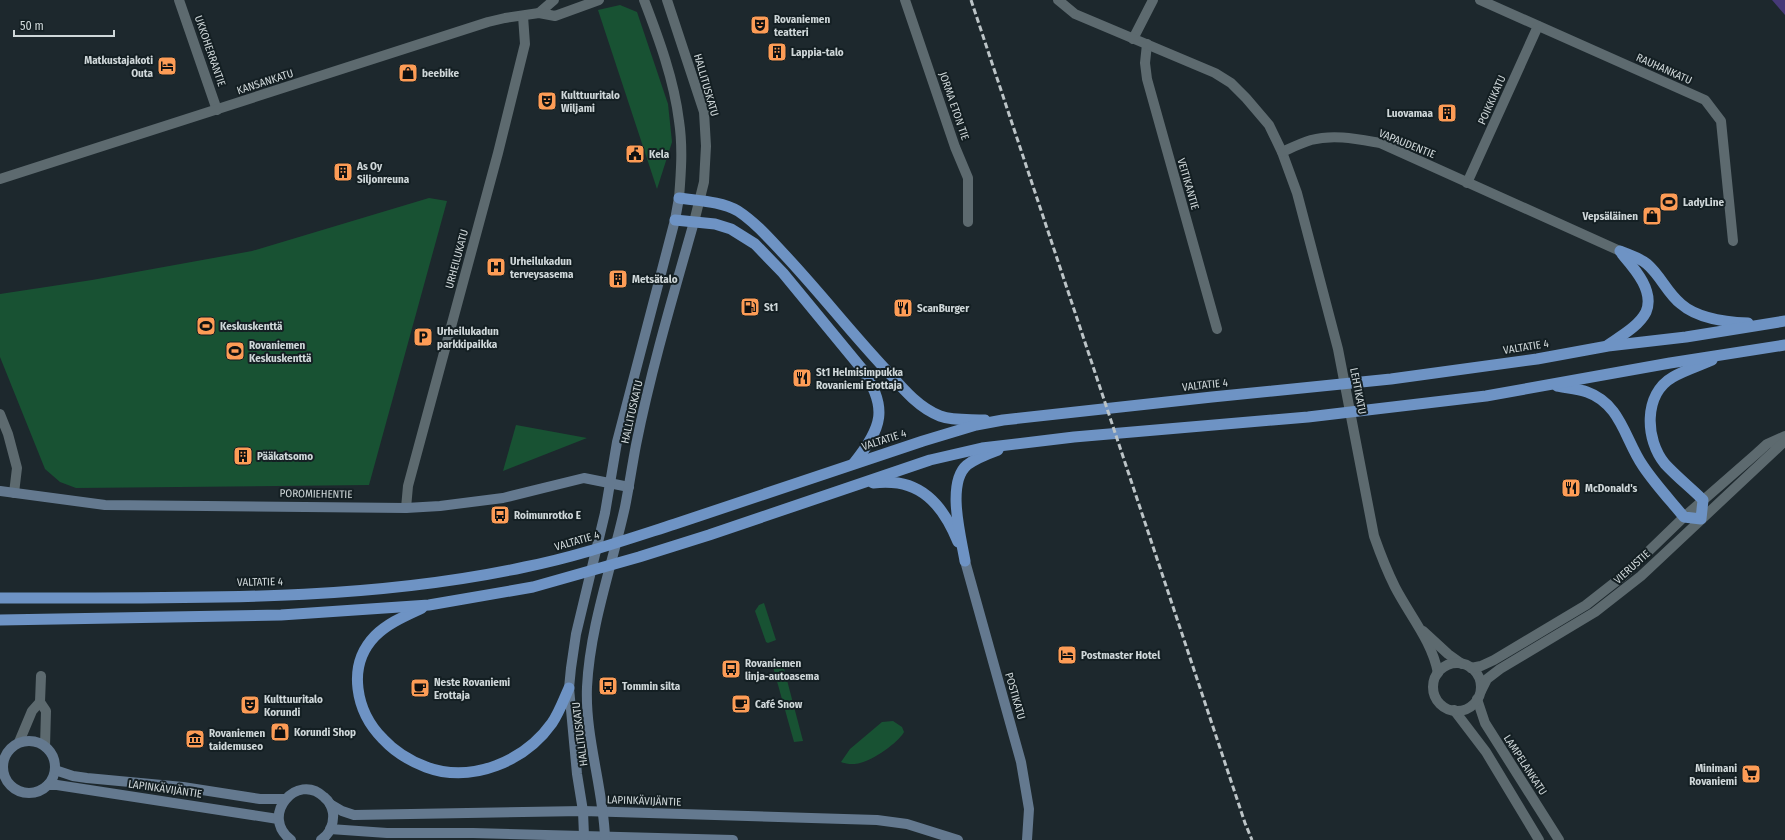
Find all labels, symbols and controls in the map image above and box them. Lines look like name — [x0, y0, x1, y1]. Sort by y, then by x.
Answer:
scale bar — [14, 12, 114, 38]
place label: Rovaniemen teatteri — [774, 13, 830, 39]
street label: UKKOHERRANTIE — [192, 14, 228, 88]
theatre icon: Rovaniemen teatteri — [749, 14, 771, 36]
text: 50 m — [20, 19, 44, 33]
building icon: Lappia-talo — [766, 41, 788, 63]
place label: Lappia-talo — [791, 46, 844, 59]
street label: RAUHANKATU — [1634, 51, 1694, 87]
street label: HALLITUSKATU — [691, 52, 721, 118]
place label: Matkustajakoti Outa — [84, 54, 154, 80]
hotel icon: Matkustajakoti Outa — [156, 55, 178, 77]
shop icon: beebike — [397, 62, 419, 84]
street label: KANSANKATU — [235, 67, 295, 97]
place label: beebike — [422, 67, 459, 80]
street label: JORMA ETON TIE — [936, 70, 972, 142]
street label: POIKKIKATU — [1475, 73, 1509, 127]
place label: Kulttuuritalo Wiljami — [561, 89, 620, 115]
theatre icon: Kulttuuritalo Wiljami — [536, 90, 558, 112]
building icon: Luovamaa — [1436, 102, 1458, 124]
place label: Luovamaa — [1387, 107, 1434, 120]
street label: VAPAUDENTIE — [1377, 127, 1437, 161]
public building icon: Kela — [624, 143, 646, 165]
place label: Kela — [649, 148, 670, 161]
street label: VEITIKANTIE — [1174, 157, 1202, 211]
place label: As Oy Siljonreuna — [356, 160, 410, 186]
building icon: As Oy Siljonreuna — [332, 161, 354, 183]
sports icon: LadyLine — [1658, 191, 1680, 213]
place label: LadyLine — [1683, 196, 1724, 209]
shop icon: Vepsäläinen — [1641, 205, 1663, 227]
place label: Vepsäläinen — [1581, 210, 1638, 223]
street label: URHEILUKATU — [443, 228, 471, 290]
place label: Urheilukadun terveysasema — [510, 255, 574, 281]
hospital icon: Urheilukadun terveysasema — [485, 256, 507, 278]
building icon: Metsätalo — [607, 268, 629, 290]
place label: Metsätalo — [632, 273, 678, 286]
fuel station icon: St1 — [739, 296, 761, 318]
restaurant icon: ScanBurger — [892, 297, 914, 319]
place label: St1 — [764, 301, 778, 314]
place label: ScanBurger — [917, 302, 970, 315]
sports icon: Keskuskenttä — [195, 315, 217, 337]
place label: Keskuskenttä — [220, 320, 283, 333]
place label: Urheilukadun parkkipaikka — [437, 325, 499, 351]
parking icon: Urheilukadun parkkipaikka — [412, 326, 434, 348]
street label: VALTATIE 4 — [1502, 337, 1550, 357]
place label: Rovaniemen Keskuskenttä — [249, 339, 312, 365]
sports icon: Rovaniemen Keskuskenttä — [224, 340, 246, 362]
place label: St1 Helmisimpukka Rovaniemi Erottaja — [816, 366, 904, 392]
restaurant icon: St1 Helmisimpukka Rovaniemi Erottaja — [791, 367, 813, 389]
street label: LEHTIKATU — [1347, 367, 1369, 415]
street label: VALTATIE 4 — [1181, 376, 1229, 394]
street label: HALLITUSKATU — [618, 379, 646, 445]
street label: VALTATIE 4 — [860, 426, 909, 453]
building icon: Pääkatsomo — [232, 445, 254, 467]
place label: Pääkatsomo — [257, 450, 313, 463]
restaurant icon: McDonald's — [1560, 477, 1582, 499]
place label: McDonald's — [1585, 482, 1638, 495]
street label: POROMIEHENTIE — [279, 487, 353, 501]
bus stop icon: Roimunrotko E — [489, 504, 511, 526]
place label: Roimunrotko E — [514, 509, 581, 522]
street label: VALTATIE 4 — [553, 528, 602, 554]
street label: VIERUSTIE — [1611, 547, 1653, 587]
street label: VALTATIE 4 — [237, 575, 284, 589]
hotel icon: Postmaster Hotel — [1056, 644, 1078, 666]
place label: Postmaster Hotel — [1081, 649, 1161, 662]
place label: Rovaniemen linja-autoasema — [745, 657, 820, 683]
bus stop icon: Rovaniemen linja-autoasema — [720, 658, 742, 680]
street label: POSTIKATU — [1002, 671, 1028, 721]
bus stop icon: Tommin silta — [597, 675, 619, 697]
place label: Neste Rovaniemi Erottaja — [434, 676, 510, 702]
cafe icon: Neste Rovaniemi Erottaja — [409, 677, 431, 699]
place label: Tommin silta — [622, 680, 681, 693]
place label: Kulttuuritalo Korundi — [264, 693, 323, 719]
cafe icon: Café Snow — [730, 693, 752, 715]
theatre icon: Kulttuuritalo Korundi — [239, 694, 261, 716]
place label: Café Snow — [755, 698, 803, 711]
street label: HALLITUSKATU — [570, 701, 590, 767]
shop icon: Korundi Shop — [269, 721, 291, 743]
place label: Korundi Shop — [294, 726, 356, 739]
place label: Rovaniemen taidemuseo — [209, 727, 265, 753]
museum icon: Rovaniemen taidemuseo — [184, 728, 206, 750]
street label: LAMPELANKATU — [1501, 732, 1549, 798]
place label: Minimani Rovaniemi — [1689, 762, 1737, 788]
supermarket icon: Minimani Rovaniemi — [1740, 763, 1762, 785]
street label: LAPINKÄVIJÄNTIE — [127, 777, 203, 801]
street label: LAPINKÄVIJÄNTIE — [607, 793, 681, 809]

